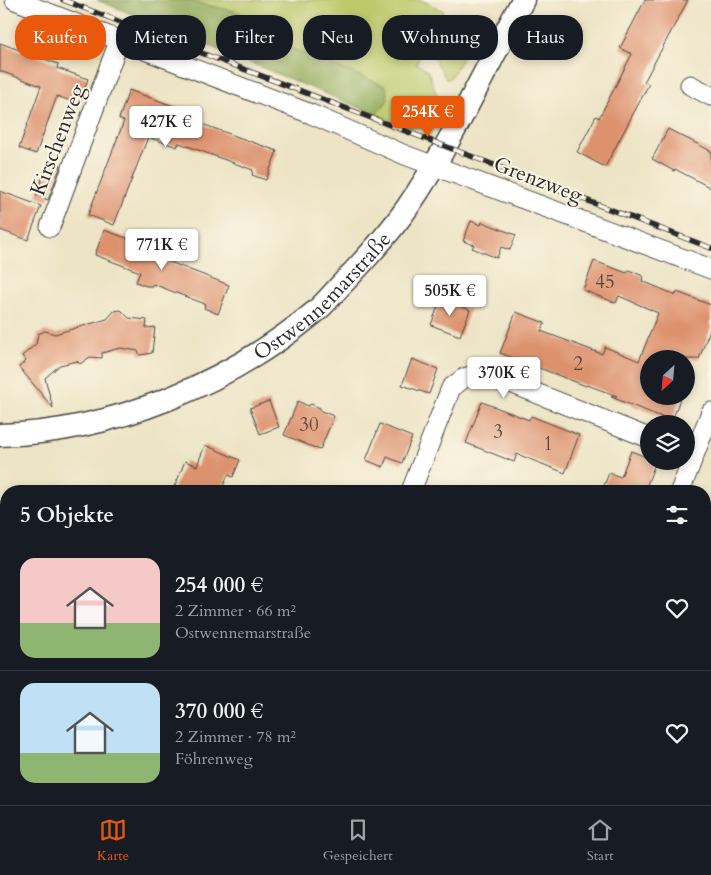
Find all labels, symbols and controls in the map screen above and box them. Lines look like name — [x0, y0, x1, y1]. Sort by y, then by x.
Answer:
chip: Kaufen — [15, 15, 106, 60]
chip: Mieten — [116, 15, 206, 60]
chip: Filter — [216, 15, 293, 60]
chip: Neu — [303, 15, 372, 60]
chip: Wohnung — [382, 15, 498, 60]
chip: Haus — [508, 15, 583, 60]
street label: Kirschenweg — [24, 80, 93, 200]
pin: 254K € — [387, 96, 469, 138]
text: 254K € — [402, 101, 454, 123]
pin: 427K € — [125, 106, 207, 148]
text: 427K € — [140, 111, 192, 133]
street label: Grenzweg — [489, 150, 587, 210]
street label: Ostwennemarstraße — [248, 226, 398, 367]
pin: 771K € — [121, 228, 203, 271]
text: 771K € — [136, 234, 188, 256]
house number: 45 — [595, 269, 615, 295]
pin: 505K € — [409, 274, 491, 317]
text: 505K € — [424, 280, 476, 302]
north arrow — [640, 350, 695, 405]
map controls — [640, 350, 695, 470]
house number: 2 — [573, 351, 583, 377]
pin: 370K € — [463, 356, 545, 399]
text: 370K € — [478, 362, 530, 384]
house number: 30 — [299, 412, 319, 438]
button: layers — [640, 415, 695, 470]
house number: 3 — [493, 419, 503, 445]
house number: 1 — [543, 431, 553, 457]
text: 5 Objekte — [20, 501, 114, 530]
icon: filters — [663, 501, 691, 529]
text: 254 000 € — [175, 571, 263, 600]
icon: home — [60, 578, 120, 638]
icon: heart — [663, 594, 691, 622]
text: 2 Zimmer · 66 m² — [175, 600, 296, 622]
text: Ostwennemarstraße — [175, 622, 311, 644]
text: 370 000 € — [175, 697, 263, 726]
icon: home — [60, 703, 120, 763]
icon: heart — [663, 719, 691, 747]
text: 2 Zimmer · 78 m² — [175, 726, 296, 748]
text: Föhrenweg — [175, 748, 253, 770]
tab: Karte — [97, 816, 129, 865]
tab: Gespeichert — [323, 816, 393, 865]
tab: Start — [586, 816, 614, 865]

